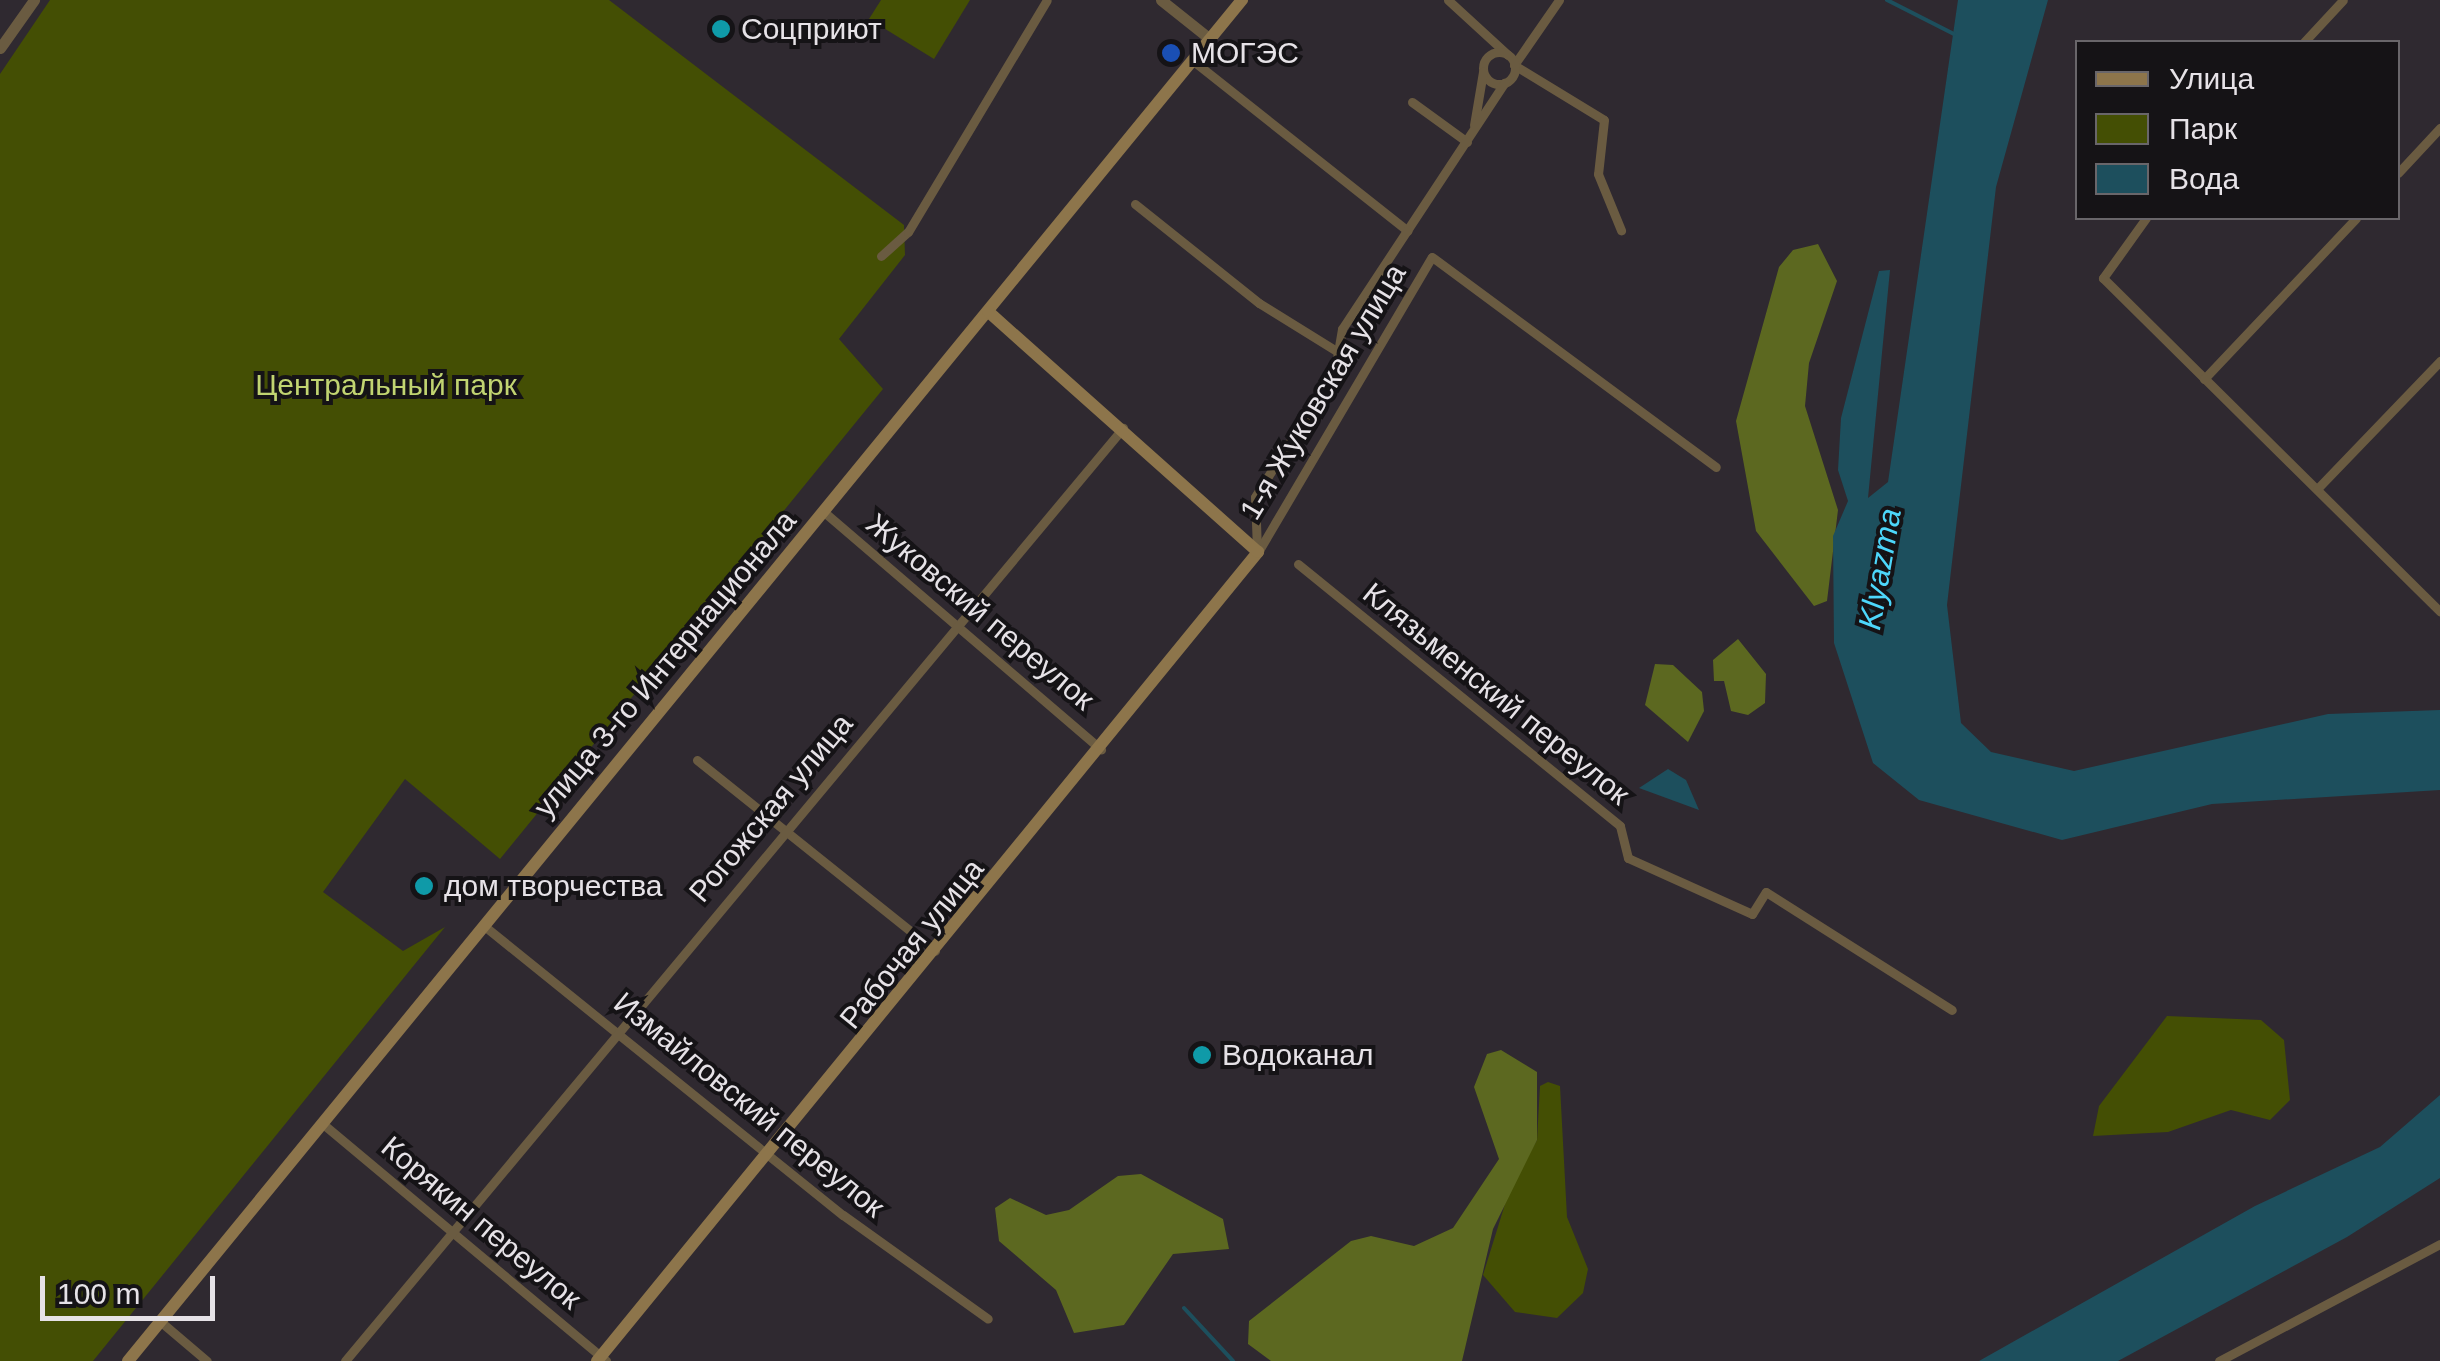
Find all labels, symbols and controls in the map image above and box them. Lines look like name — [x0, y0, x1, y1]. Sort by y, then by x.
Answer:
place label: Соцприют — [741, 11, 882, 47]
marker: Соцприют — [710, 18, 732, 40]
place label: МОГЭС — [1191, 35, 1299, 71]
legend — [2075, 40, 2400, 220]
marker: МОГЭС — [1160, 42, 1182, 64]
text: Улица — [2169, 62, 2254, 95]
text: Парк — [2169, 112, 2237, 145]
text: Вода — [2169, 162, 2239, 195]
street label: 1-я Жуковская улица — [1232, 258, 1414, 526]
park label: Центральный парк — [255, 367, 517, 403]
street label: улица 3-го Интернационала — [526, 503, 804, 825]
water label: Klyazma — [1850, 505, 1910, 633]
street label: Жуковский переулок — [859, 506, 1101, 718]
street label: Клязьменский переулок — [1356, 575, 1636, 813]
street label: Рогожская улица — [682, 707, 860, 909]
street label: Рабочая улица — [832, 852, 992, 1036]
place label: дом творчества — [444, 868, 663, 904]
marker: дом творчества — [413, 875, 435, 897]
street label: Измайловский переулок — [607, 985, 891, 1225]
place label: Водоканал — [1222, 1037, 1373, 1073]
marker: Водоканал — [1191, 1044, 1213, 1066]
street label: Корякин переулок — [374, 1129, 588, 1317]
scale bar — [45, 1256, 220, 1318]
text: 100 m — [57, 1277, 140, 1310]

